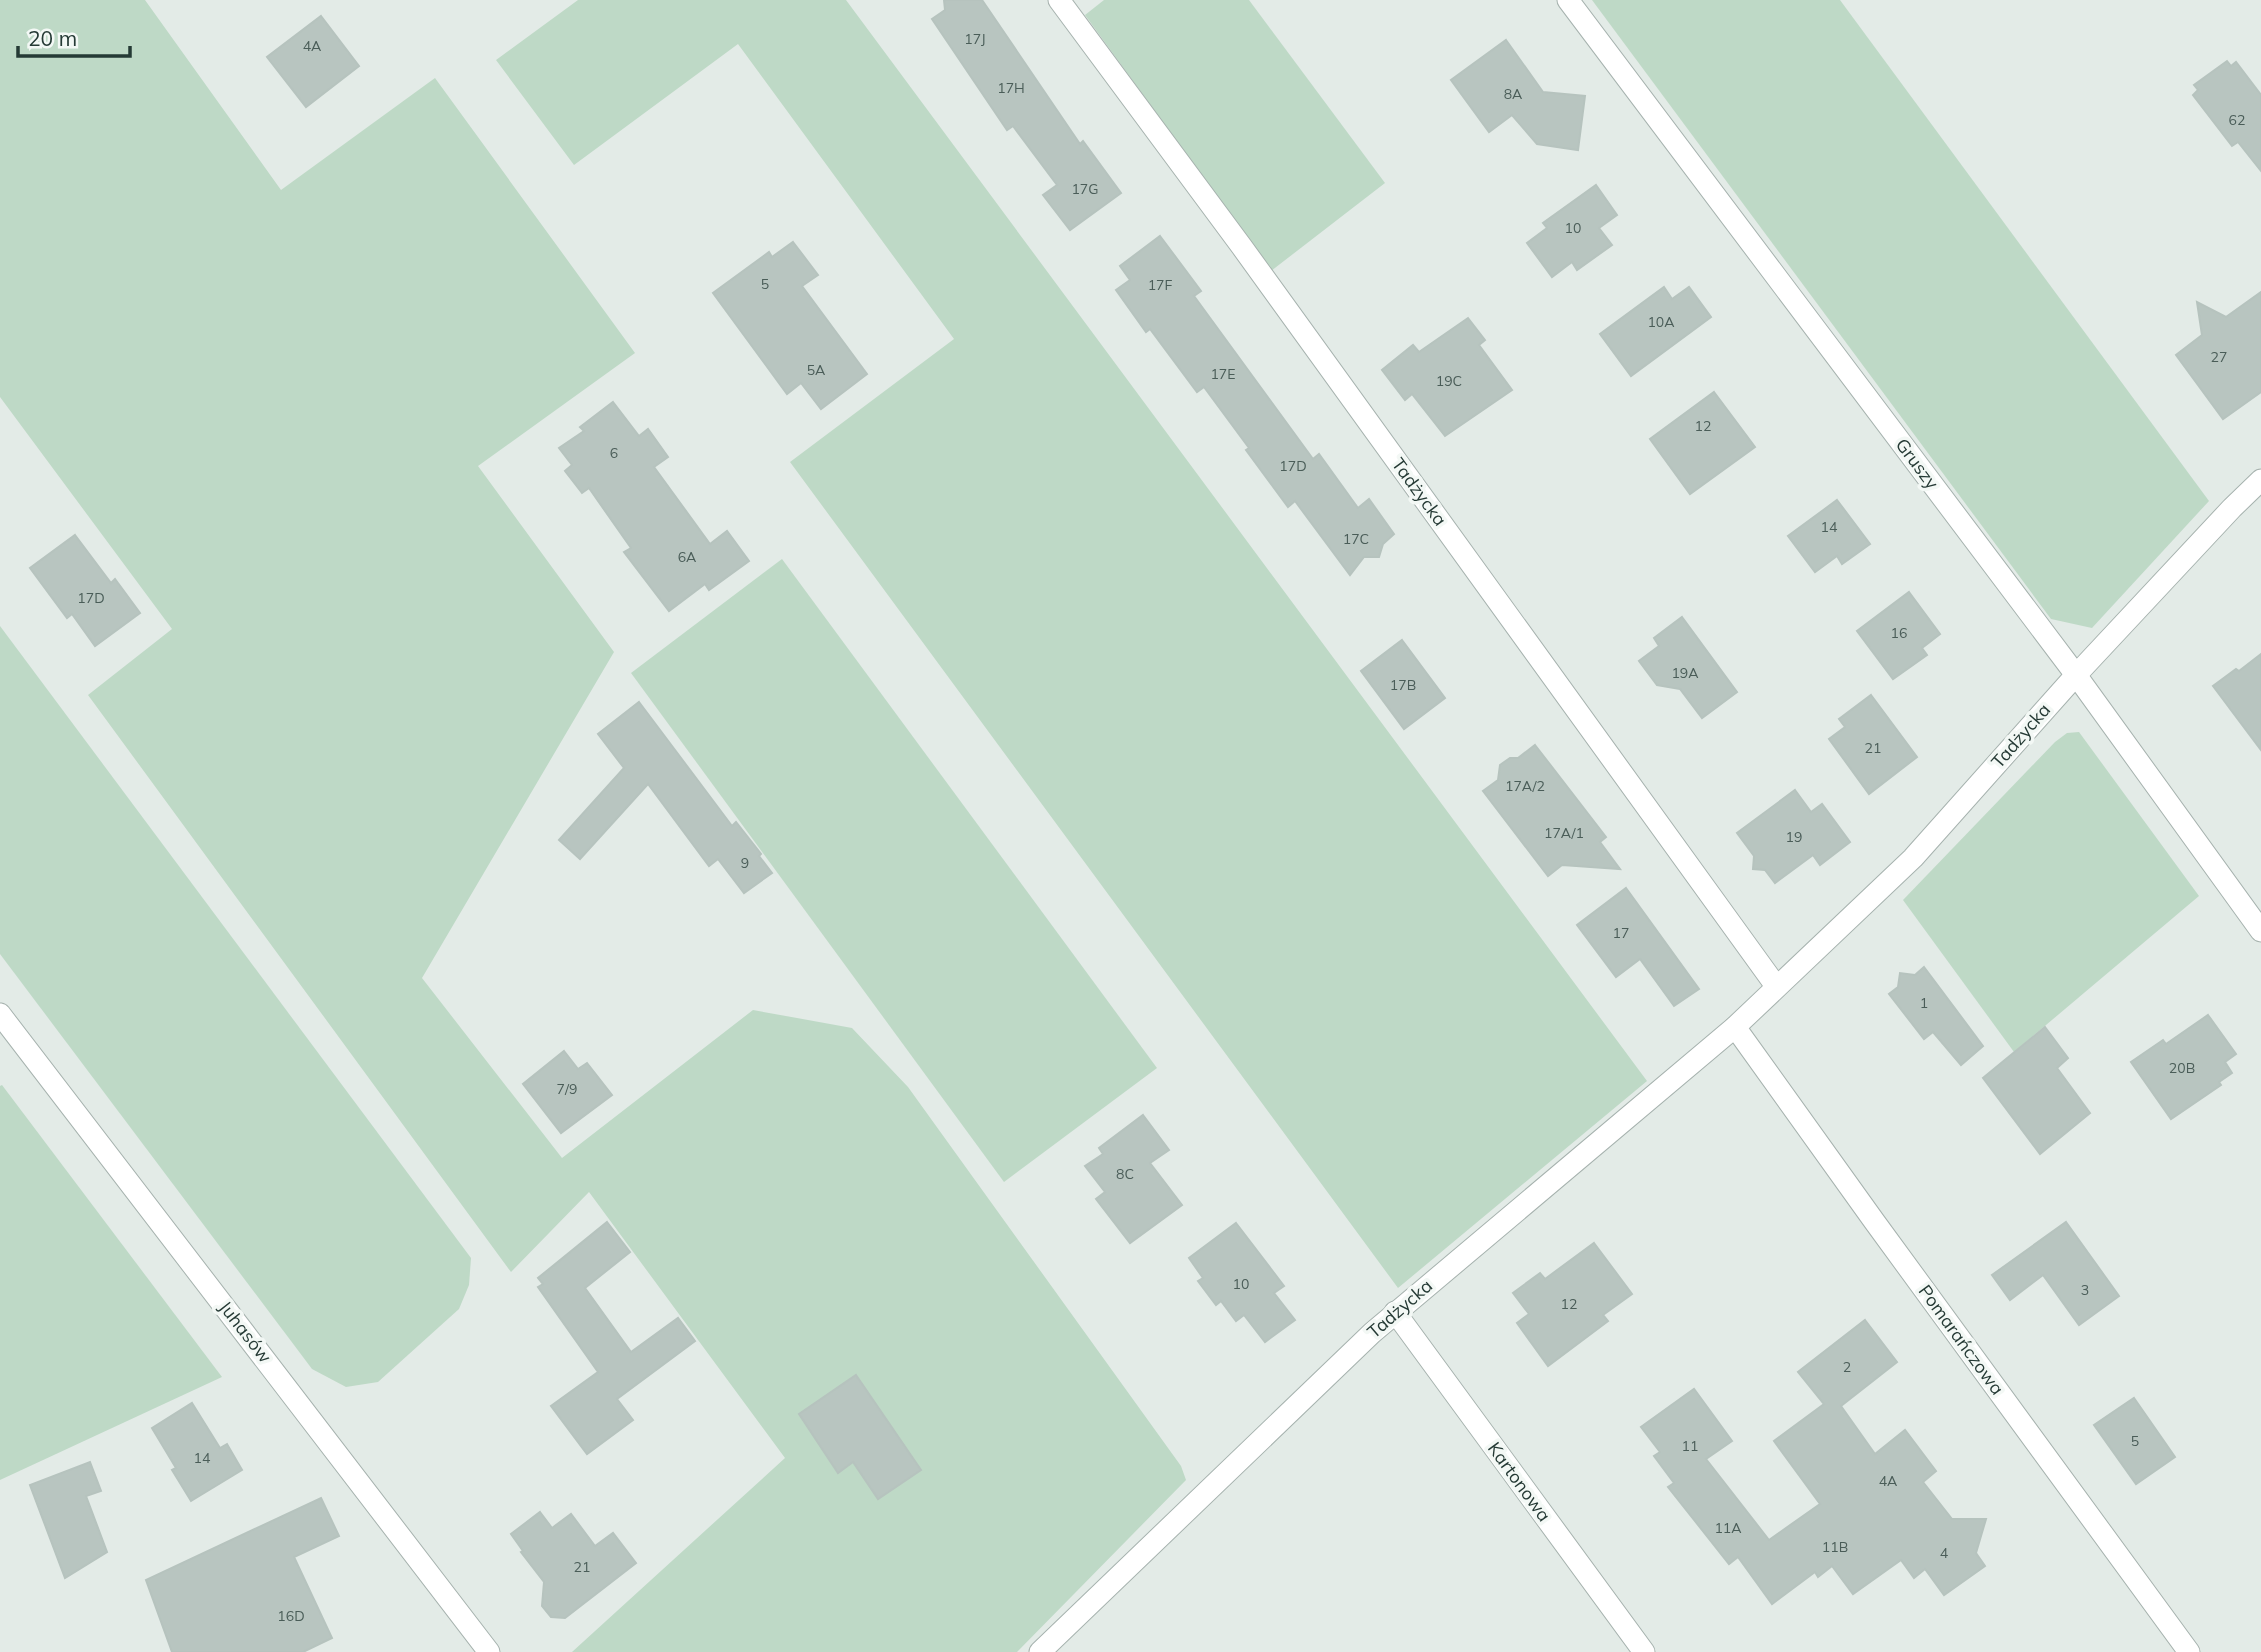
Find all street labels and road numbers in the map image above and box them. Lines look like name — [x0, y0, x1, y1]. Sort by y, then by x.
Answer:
street label: Gruszy — [1891, 434, 1944, 494]
street label: Tadżycka — [1387, 453, 1452, 530]
street label: Tadżycka — [1986, 698, 2055, 773]
street label: Tadżycka — [1362, 1274, 1437, 1343]
street label: Pomarańczowa — [1914, 1280, 2009, 1399]
street label: Juhasów — [214, 1296, 277, 1368]
street label: Kartonowa — [1483, 1437, 1556, 1526]

